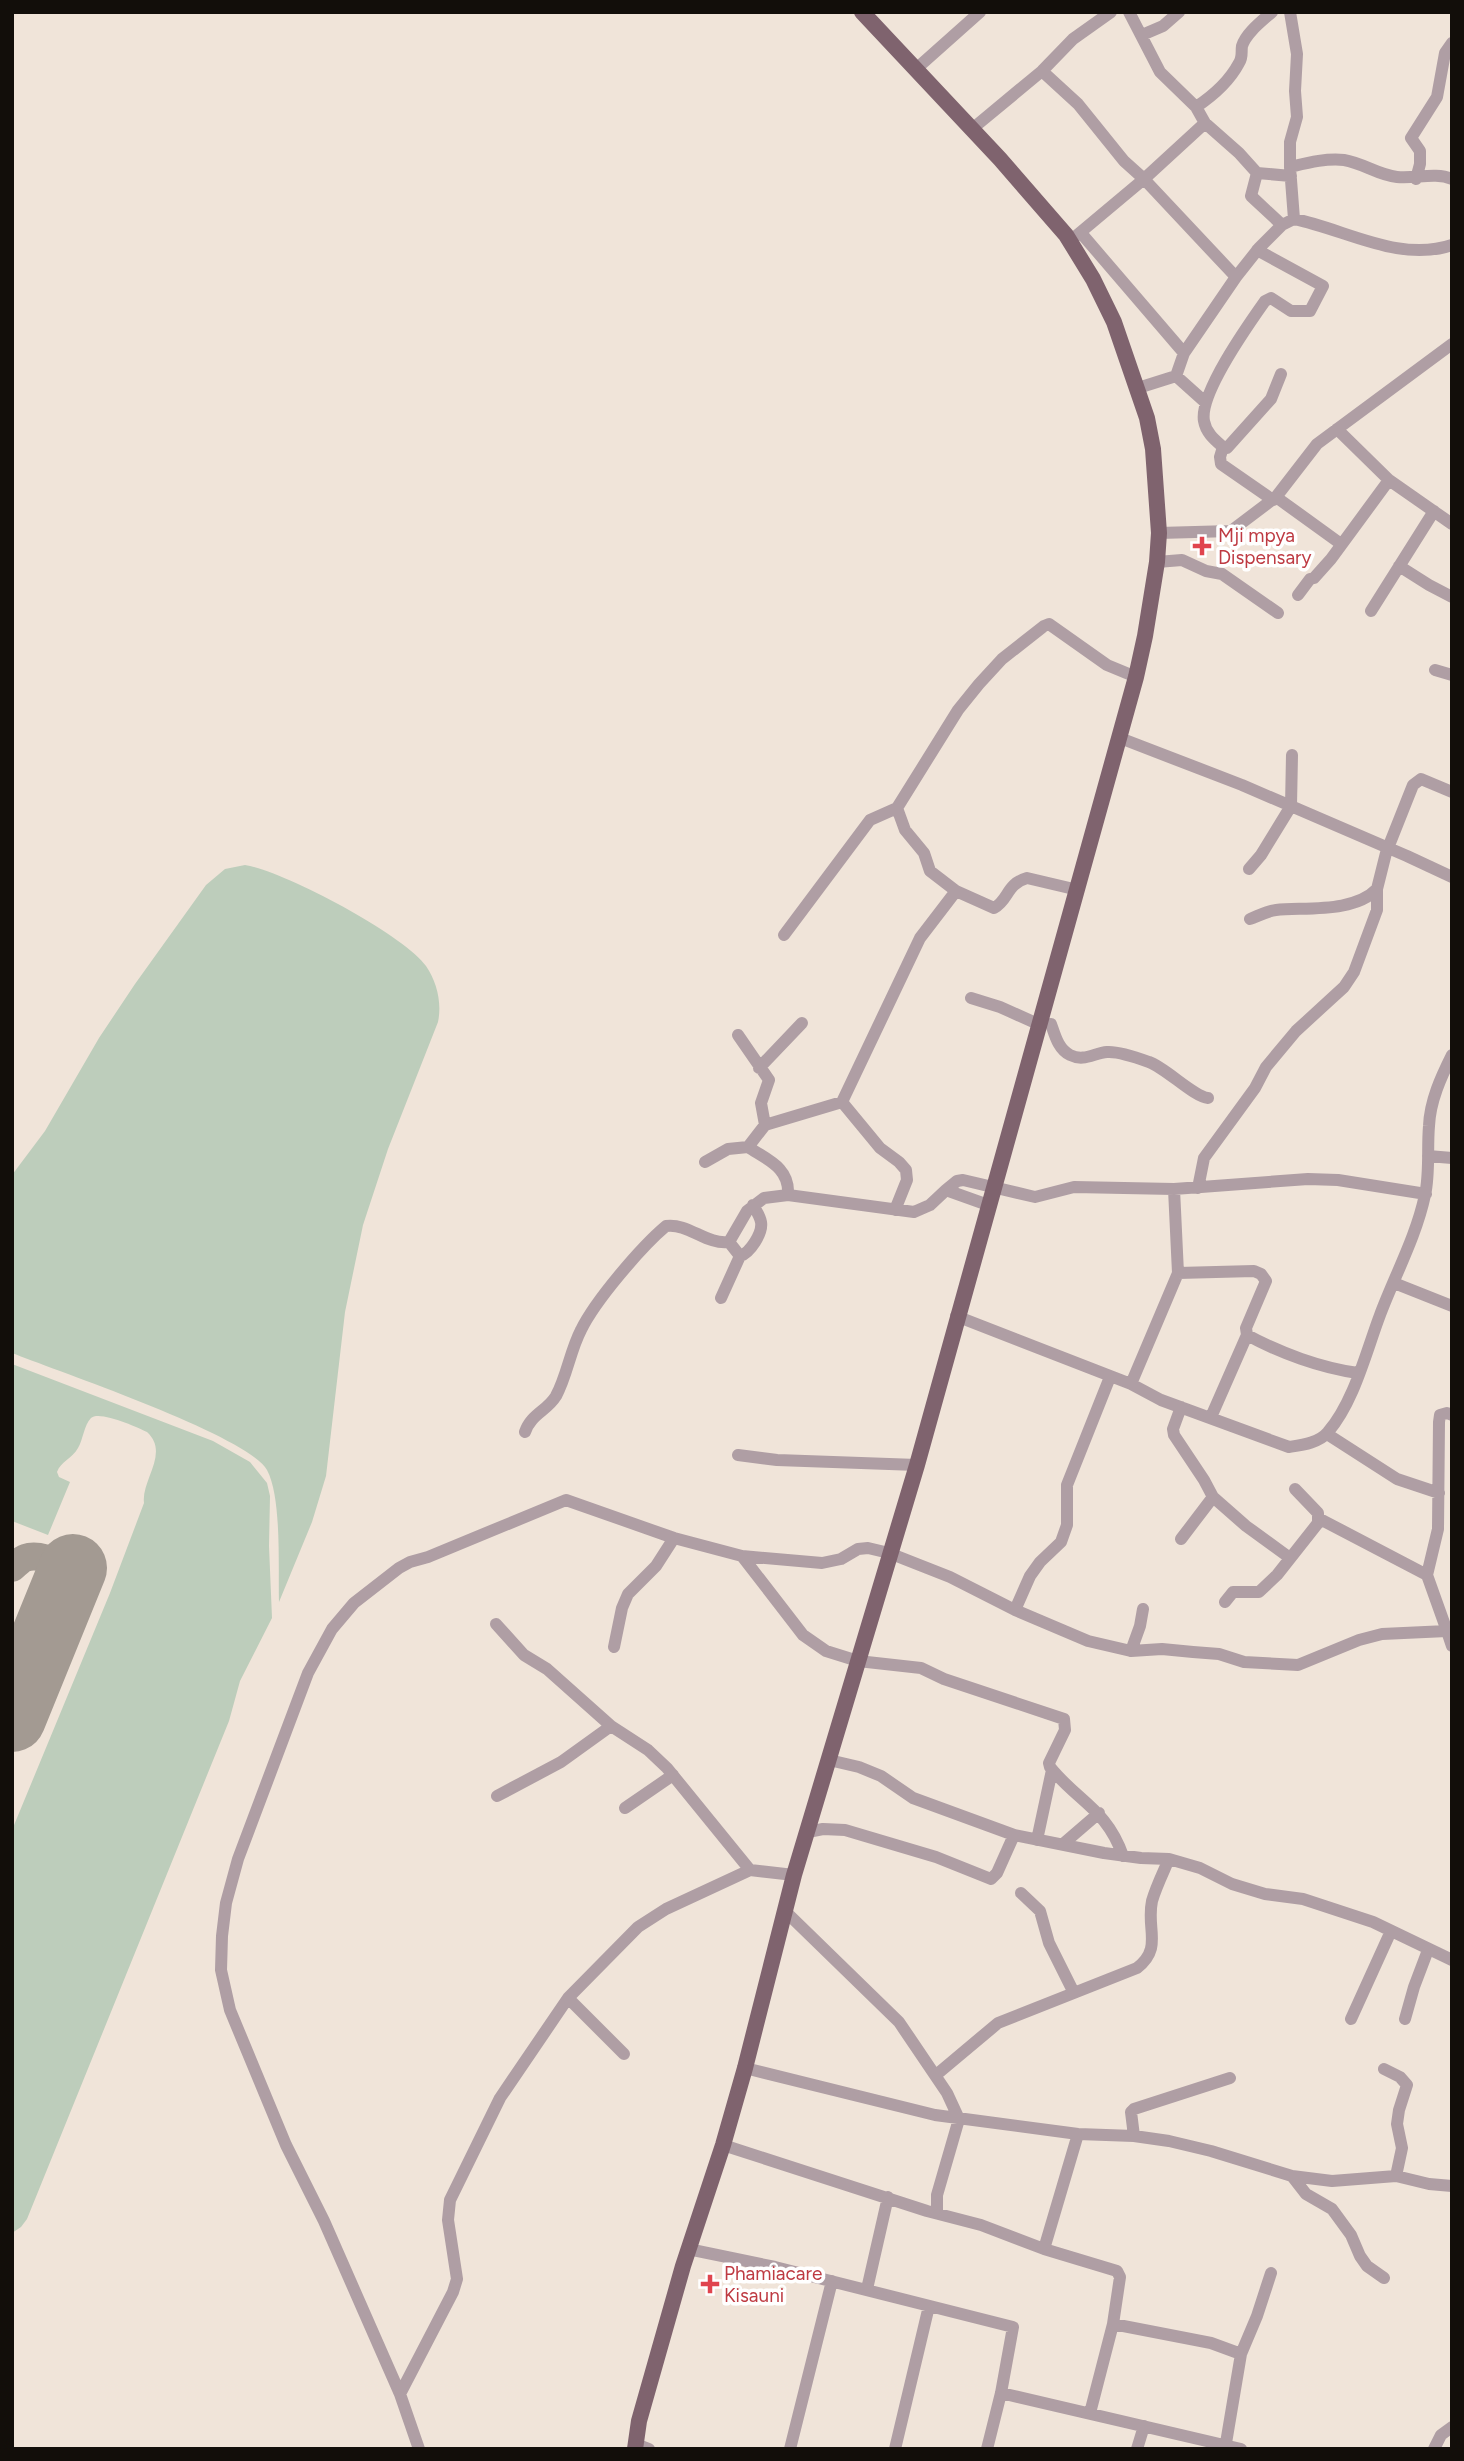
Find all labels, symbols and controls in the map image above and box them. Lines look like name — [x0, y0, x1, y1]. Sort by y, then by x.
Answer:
place label: Mji mpya Dispensary — [1218, 524, 1312, 569]
marker: Mji mpya Dispensary — [1192, 536, 1212, 556]
place label: Phamiacare Kisauni — [724, 2262, 822, 2307]
marker: Phamiacare Kisauni — [702, 2276, 718, 2292]

